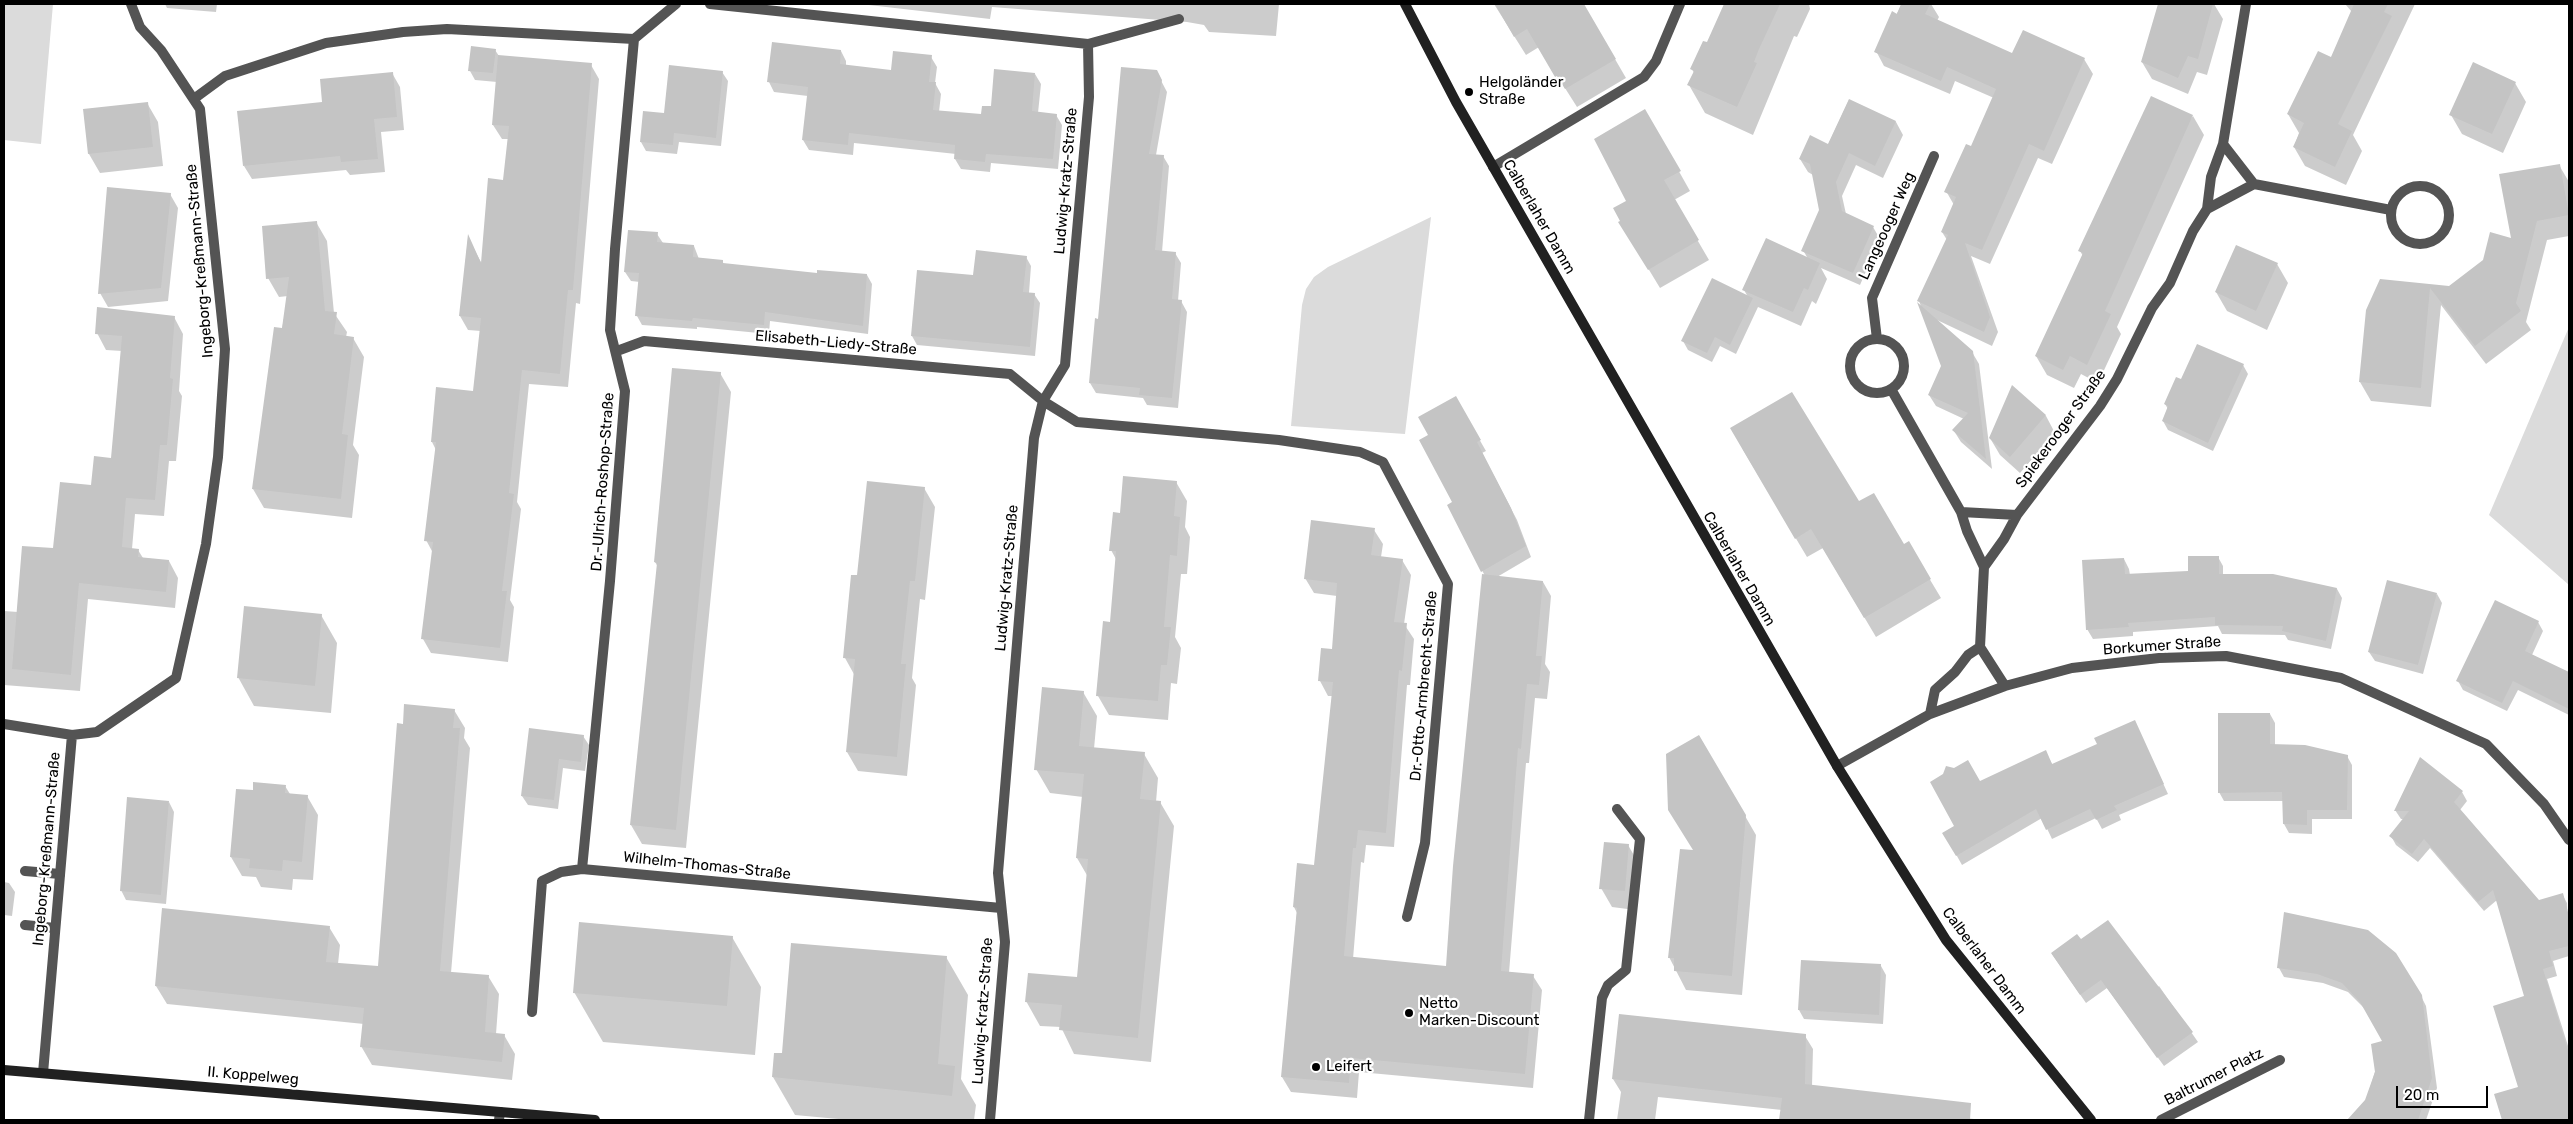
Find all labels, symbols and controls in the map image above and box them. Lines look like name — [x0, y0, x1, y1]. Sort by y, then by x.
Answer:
place label: Helgoländer Straße — [1479, 74, 1563, 109]
marker: Helgoländer Straße — [1463, 86, 1475, 98]
street label: Ludwig-Kratz-Straße — [1051, 107, 1081, 255]
street label: Calberlaher Damm — [1499, 157, 1579, 277]
street label: Ingeborg-Kreßmann-Straße — [183, 163, 217, 359]
street label: Langeooger Weg — [1855, 169, 1919, 283]
street label: Elisabeth-Liedy-Straße — [754, 327, 918, 359]
street label: Spiekerooger Straße — [2012, 366, 2110, 492]
street label: Dr.-Ulrich-Roshop-Straße — [588, 392, 618, 572]
street label: Ludwig-Kratz-Straße — [992, 504, 1022, 652]
street label: Calberlaher Damm — [1699, 509, 1779, 629]
street label: Dr.-Otto-Armbrecht-Straße — [1407, 590, 1441, 782]
street label: Borkumer Straße — [2102, 633, 2222, 659]
street label: Ingeborg-Kreßmann-Straße — [30, 751, 64, 947]
street label: Wilhelm-Thomas-Straße — [622, 848, 792, 884]
street label: Calberlaher Damm — [1938, 904, 2030, 1018]
street label: Ludwig-Kratz-Straße — [969, 937, 997, 1085]
place label: Netto Marken-Discount — [1419, 995, 1539, 1030]
marker: Netto Marken-Discount — [1403, 1007, 1415, 1019]
street label: Baltrumer Platz — [2162, 1044, 2266, 1110]
place label: Leifert — [1326, 1058, 1372, 1076]
marker: Leifert — [1310, 1061, 1322, 1073]
street label: II. Koppelweg — [206, 1063, 300, 1089]
scale bar — [2398, 1076, 2490, 1108]
text: 20 m — [2404, 1086, 2439, 1104]

